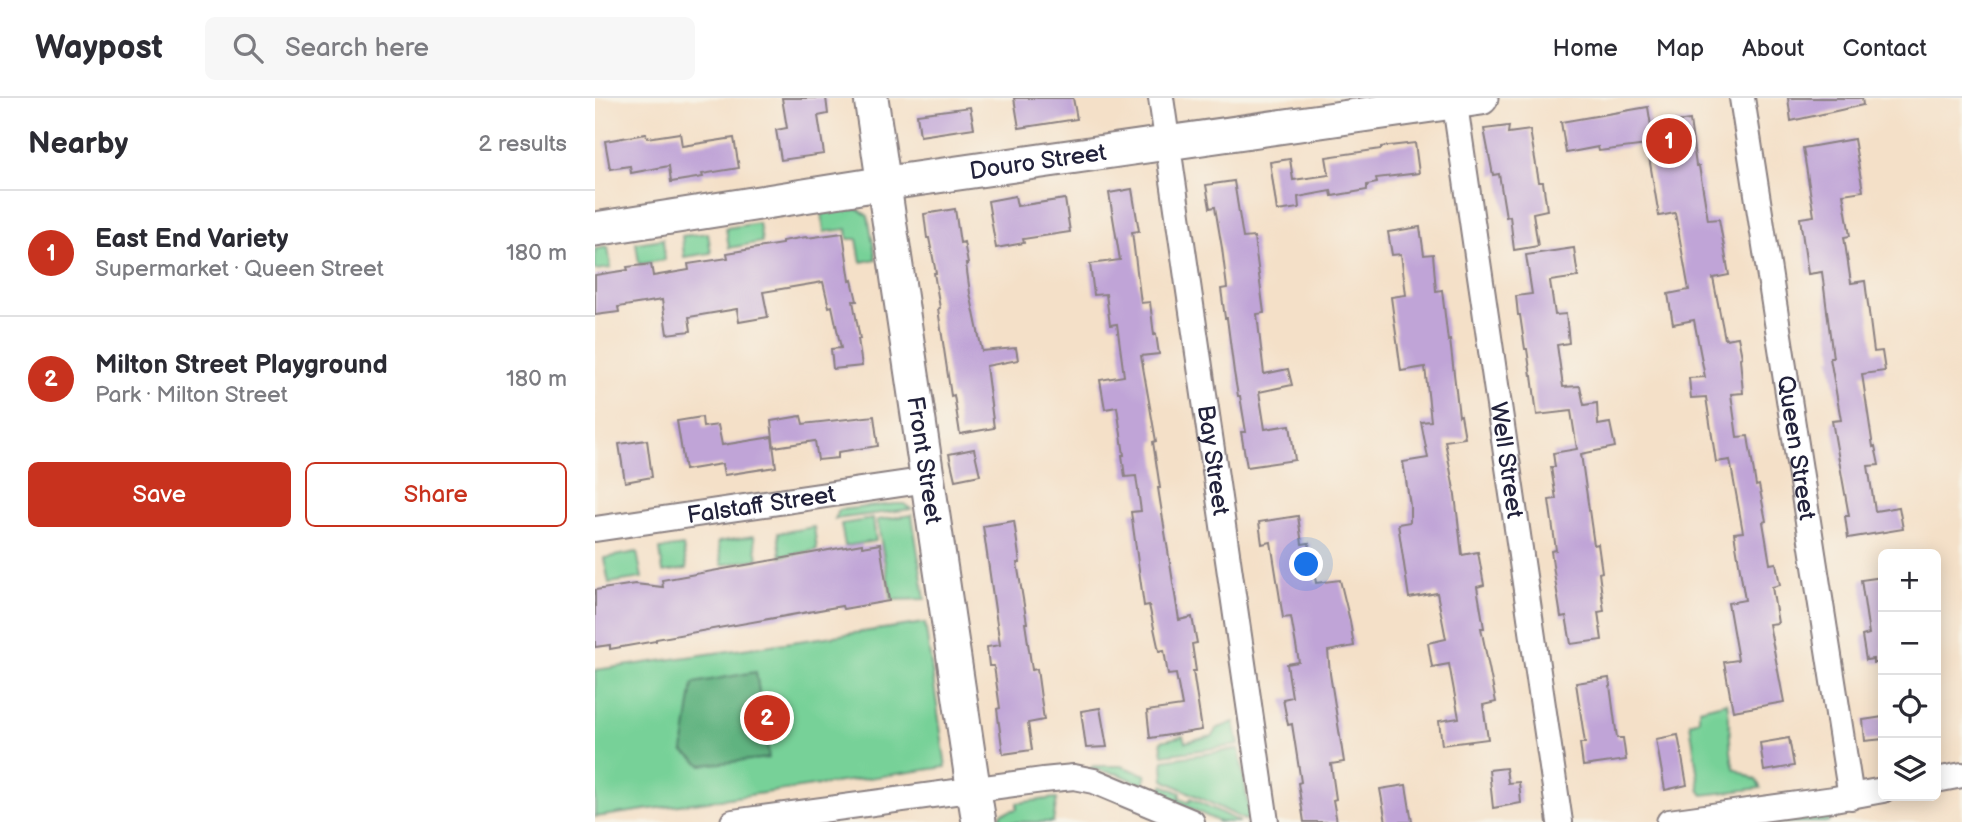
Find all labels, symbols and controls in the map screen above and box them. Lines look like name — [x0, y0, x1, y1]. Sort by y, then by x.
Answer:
search box — [205, 17, 695, 80]
text: Waypost — [35, 28, 163, 68]
icon: search — [229, 29, 267, 67]
text: Search here — [285, 33, 429, 64]
text: Home — [1553, 34, 1618, 63]
text: Map — [1656, 34, 1704, 63]
text: About — [1742, 34, 1804, 63]
text: Contact — [1842, 34, 1927, 63]
pin: 1 — [1646, 115, 1692, 167]
text: Nearby — [28, 126, 128, 162]
text: 2 results — [478, 130, 567, 158]
street label: Douro Street — [968, 138, 1109, 186]
text: East End Variety — [95, 224, 288, 255]
text: 1 — [46, 239, 56, 267]
text: 180 m — [506, 239, 567, 267]
text: Supermarket · Queen Street — [95, 255, 384, 283]
text: Milton Street Playground — [95, 350, 388, 381]
text: 2 — [44, 365, 58, 393]
text: 180 m — [506, 365, 567, 393]
street label: Queen Street — [1770, 373, 1822, 523]
text: Park · Milton Street — [95, 381, 288, 409]
street label: Front Street — [900, 394, 948, 527]
street label: Well Street — [1484, 400, 1529, 521]
street label: Bay Street — [1191, 403, 1235, 518]
button: Save — [28, 462, 291, 527]
button: Share — [305, 462, 567, 527]
street label: Falstaff Street — [685, 480, 838, 530]
your location — [1289, 547, 1323, 581]
map controls — [1878, 549, 1941, 801]
button: + — [1878, 549, 1941, 612]
button: − — [1878, 612, 1941, 675]
button: locate — [1878, 675, 1941, 738]
pin: 2 — [744, 692, 790, 744]
button: layers — [1878, 738, 1941, 801]

